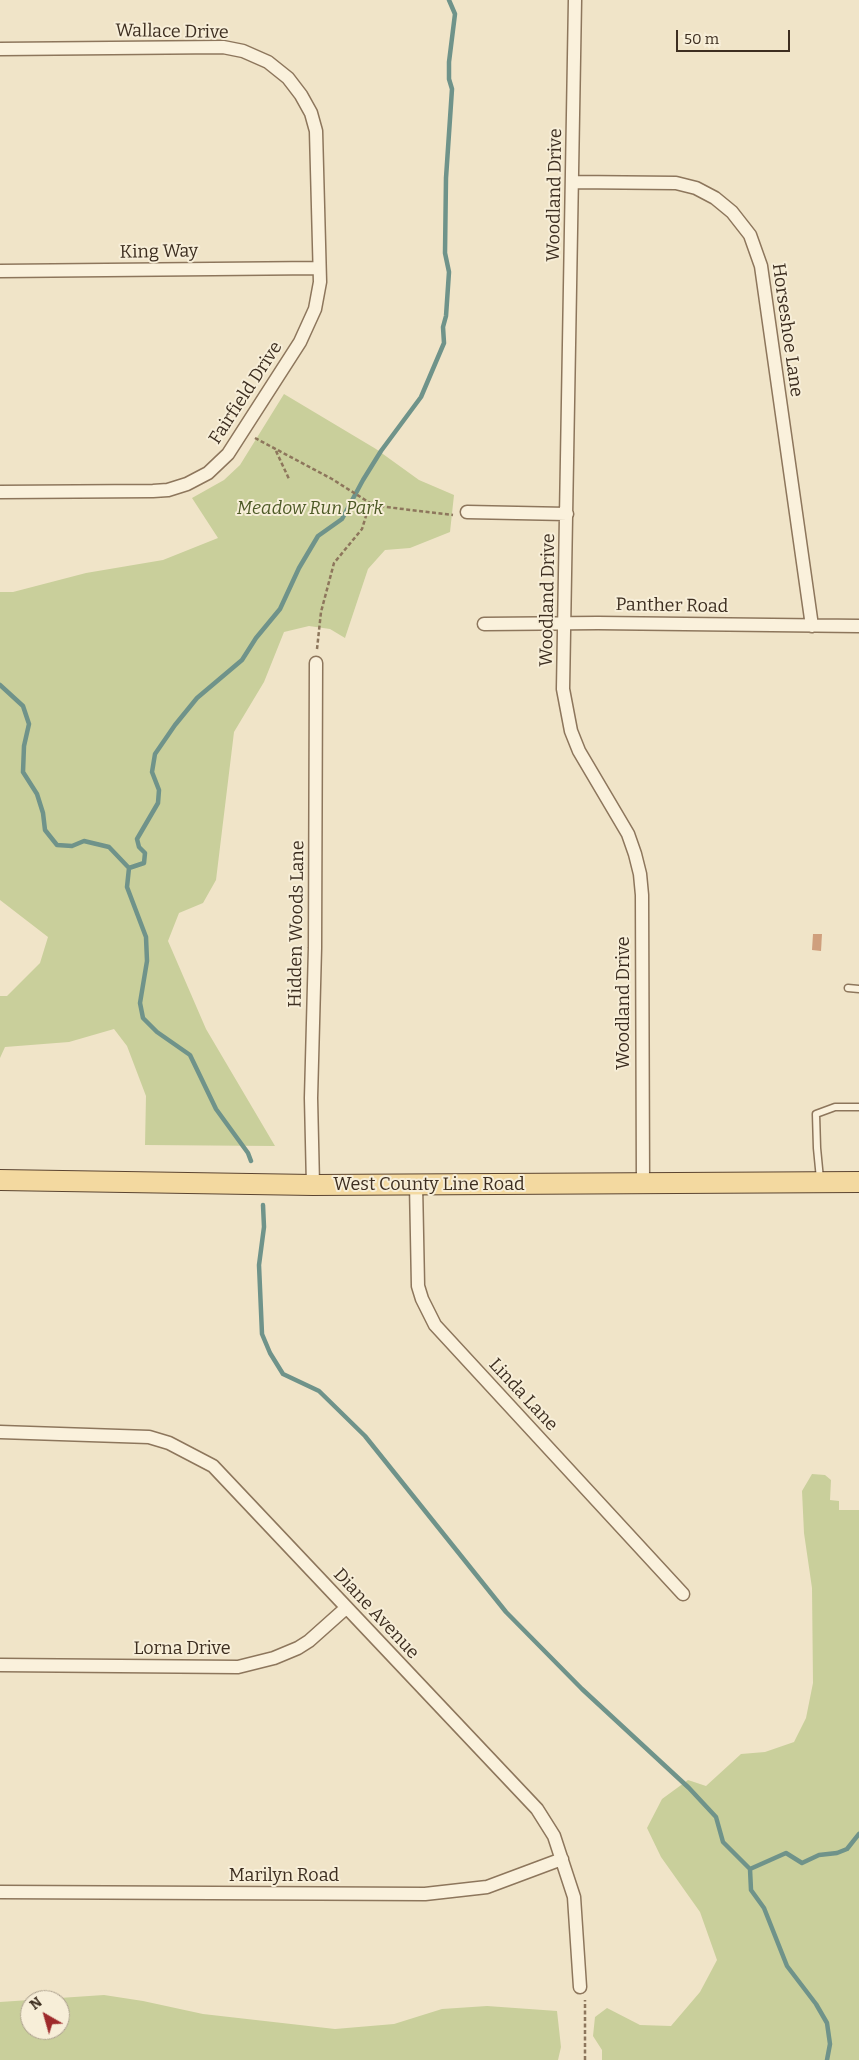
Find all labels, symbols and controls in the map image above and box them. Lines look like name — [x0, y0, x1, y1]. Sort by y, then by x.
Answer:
street label: Wallace Drive — [115, 20, 229, 44]
scale bar — [679, 20, 793, 52]
text: 50 m — [684, 30, 719, 48]
street label: Woodland Drive — [543, 128, 567, 262]
street label: King Way — [120, 241, 198, 263]
street label: Horseshoe Lane — [767, 262, 807, 398]
street label: Fairfield Drive — [205, 338, 287, 448]
park label: Meadow Run Park — [237, 498, 383, 520]
street label: Woodland Drive — [536, 533, 560, 667]
street label: Panther Road — [615, 594, 729, 618]
street label: Hidden Woods Lane — [285, 840, 309, 1008]
street label: Woodland Drive — [613, 936, 635, 1070]
street label: West County Line Road — [333, 1174, 525, 1196]
street label: Linda Lane — [484, 1354, 562, 1436]
street label: Diane Avenue — [329, 1564, 423, 1664]
street label: Lorna Drive — [134, 1638, 230, 1660]
street label: Marilyn Road — [229, 1865, 339, 1887]
north arrow — [20, 1990, 70, 2040]
text: N — [27, 1994, 46, 2014]

